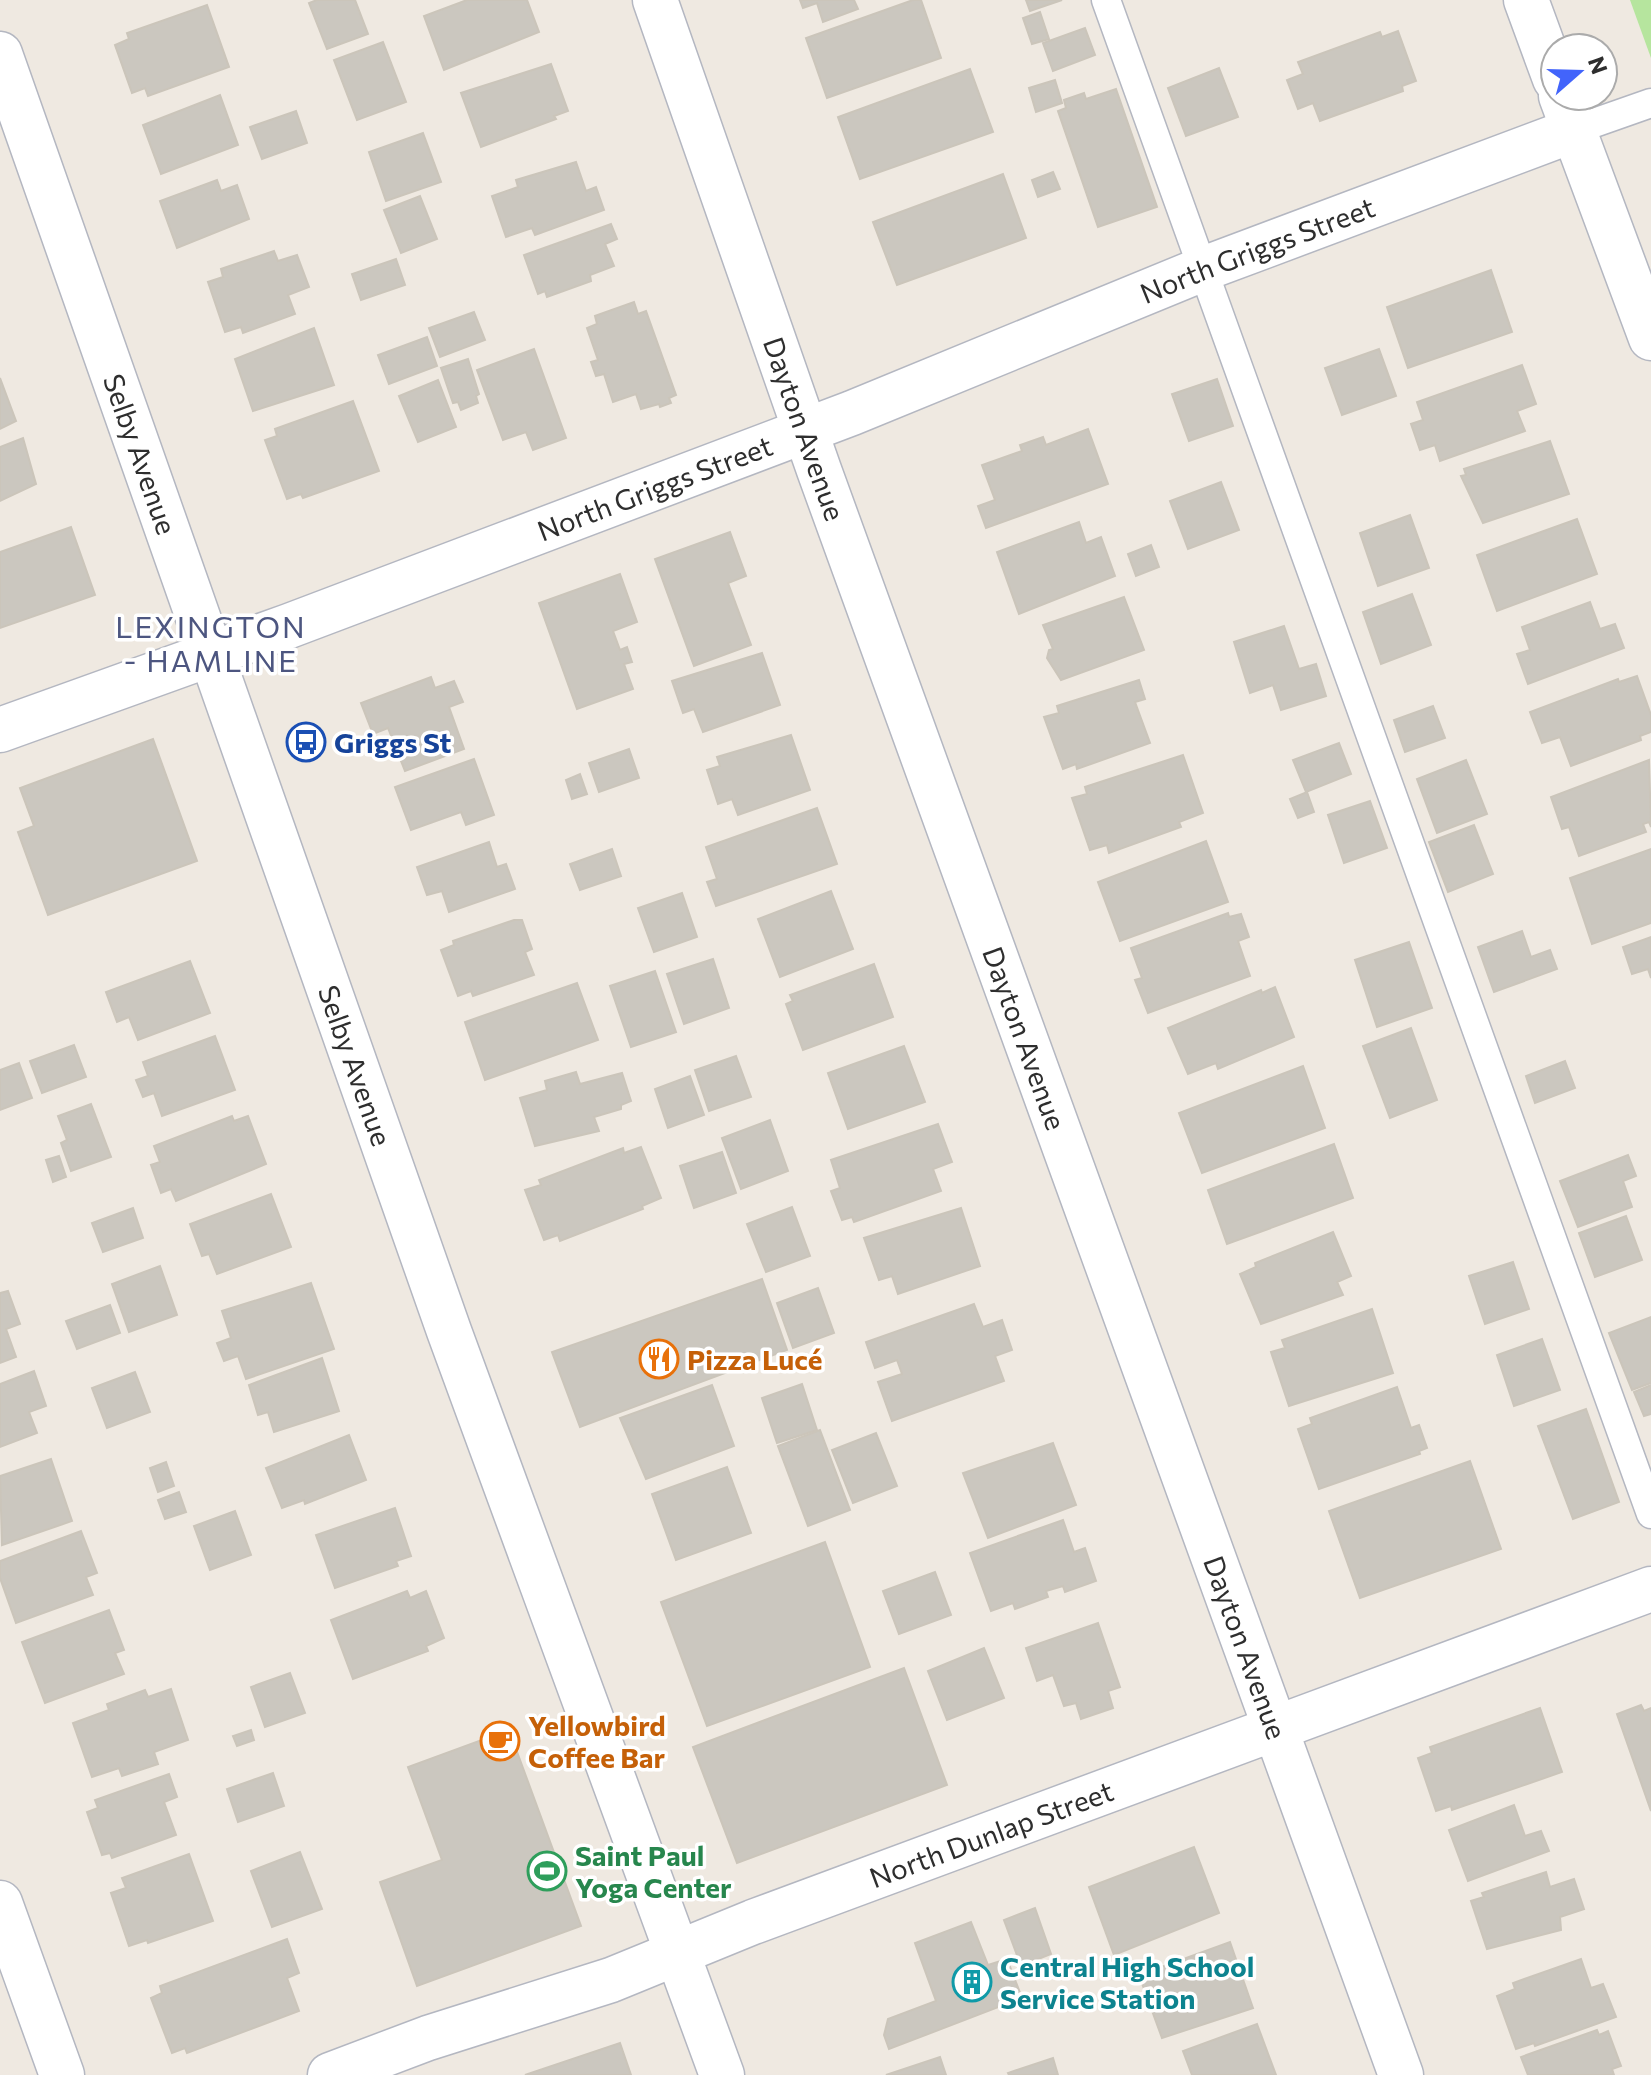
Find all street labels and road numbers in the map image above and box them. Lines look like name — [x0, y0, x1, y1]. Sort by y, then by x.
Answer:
street label: North Griggs Street — [1135, 189, 1379, 310]
street label: Dayton Avenue — [757, 332, 853, 525]
street label: Selby Avenue — [97, 369, 185, 539]
street label: North Griggs Street — [532, 428, 777, 548]
street label: Dayton Avenue — [976, 942, 1074, 1134]
street label: Selby Avenue — [312, 981, 399, 1150]
street label: Dayton Avenue — [1197, 1551, 1295, 1743]
street label: North Dunlap Street — [865, 1773, 1118, 1894]

